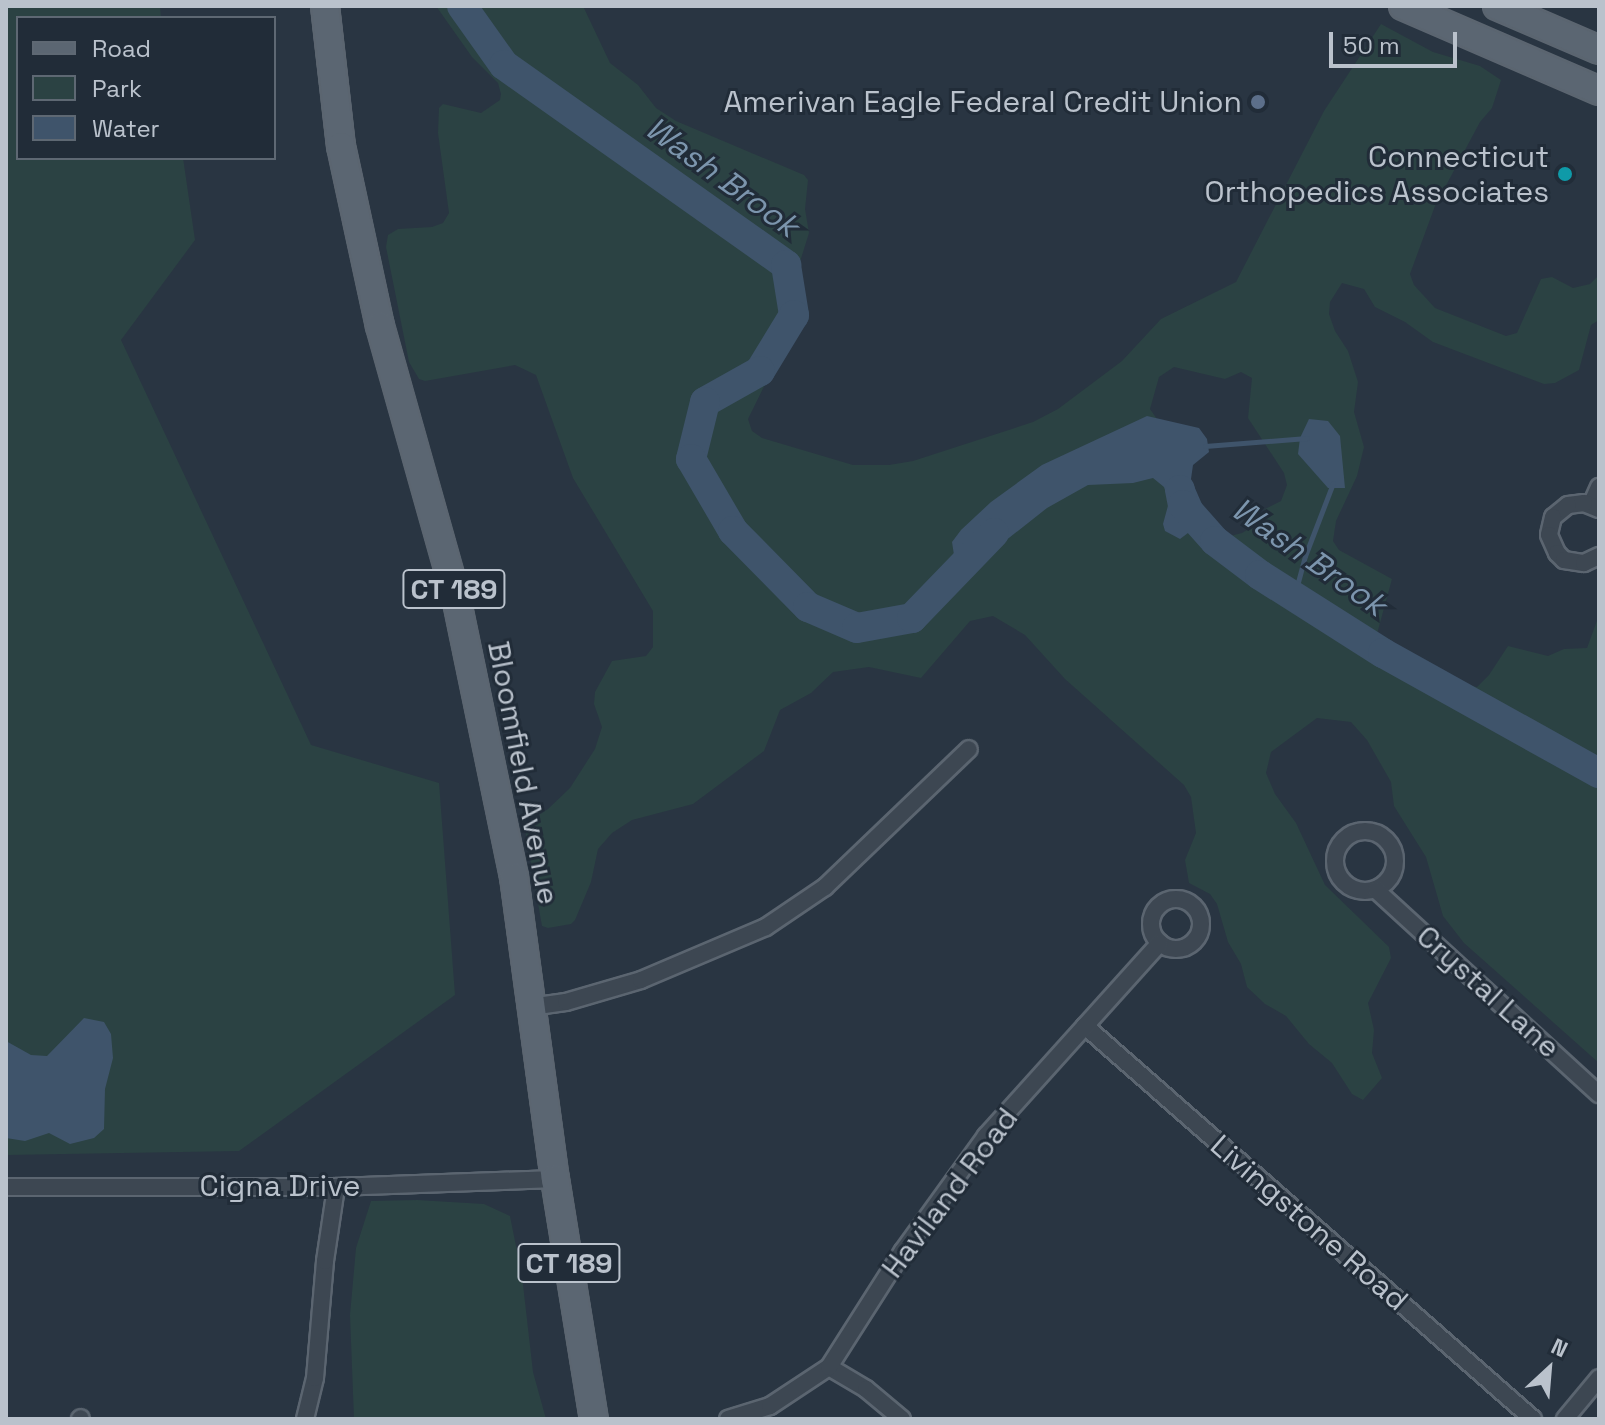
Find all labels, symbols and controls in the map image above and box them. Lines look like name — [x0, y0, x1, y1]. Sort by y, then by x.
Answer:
legend — [16, 16, 276, 160]
scale bar — [1333, 16, 1461, 66]
text: 50 m — [1343, 30, 1400, 61]
text: Road — [92, 33, 151, 64]
text: Park — [92, 73, 142, 104]
place label: Amerivan Eagle Federal Credit Union — [723, 84, 1242, 120]
marker: Amerivan Eagle Federal Credit Union — [1249, 93, 1267, 111]
water label: Wash Brook — [638, 109, 806, 245]
text: Water — [92, 113, 160, 144]
place label: Connecticut Orthopedics Associates — [1204, 139, 1549, 210]
marker: Connecticut Orthopedics Associates — [1556, 165, 1574, 183]
water label: Wash Brook — [1224, 490, 1394, 624]
road number: CT 189 — [402, 565, 506, 613]
street label: Bloomfield Avenue — [480, 638, 566, 908]
street label: Crystal Lane — [1409, 918, 1567, 1066]
street label: Haviland Road — [874, 1101, 1026, 1285]
street label: Livingstone Road — [1203, 1128, 1415, 1318]
street label: Cigna Drive — [199, 1168, 361, 1204]
road number: CT 189 — [517, 1239, 621, 1287]
north arrow — [1509, 1329, 1589, 1409]
text: N — [1547, 1332, 1572, 1363]

